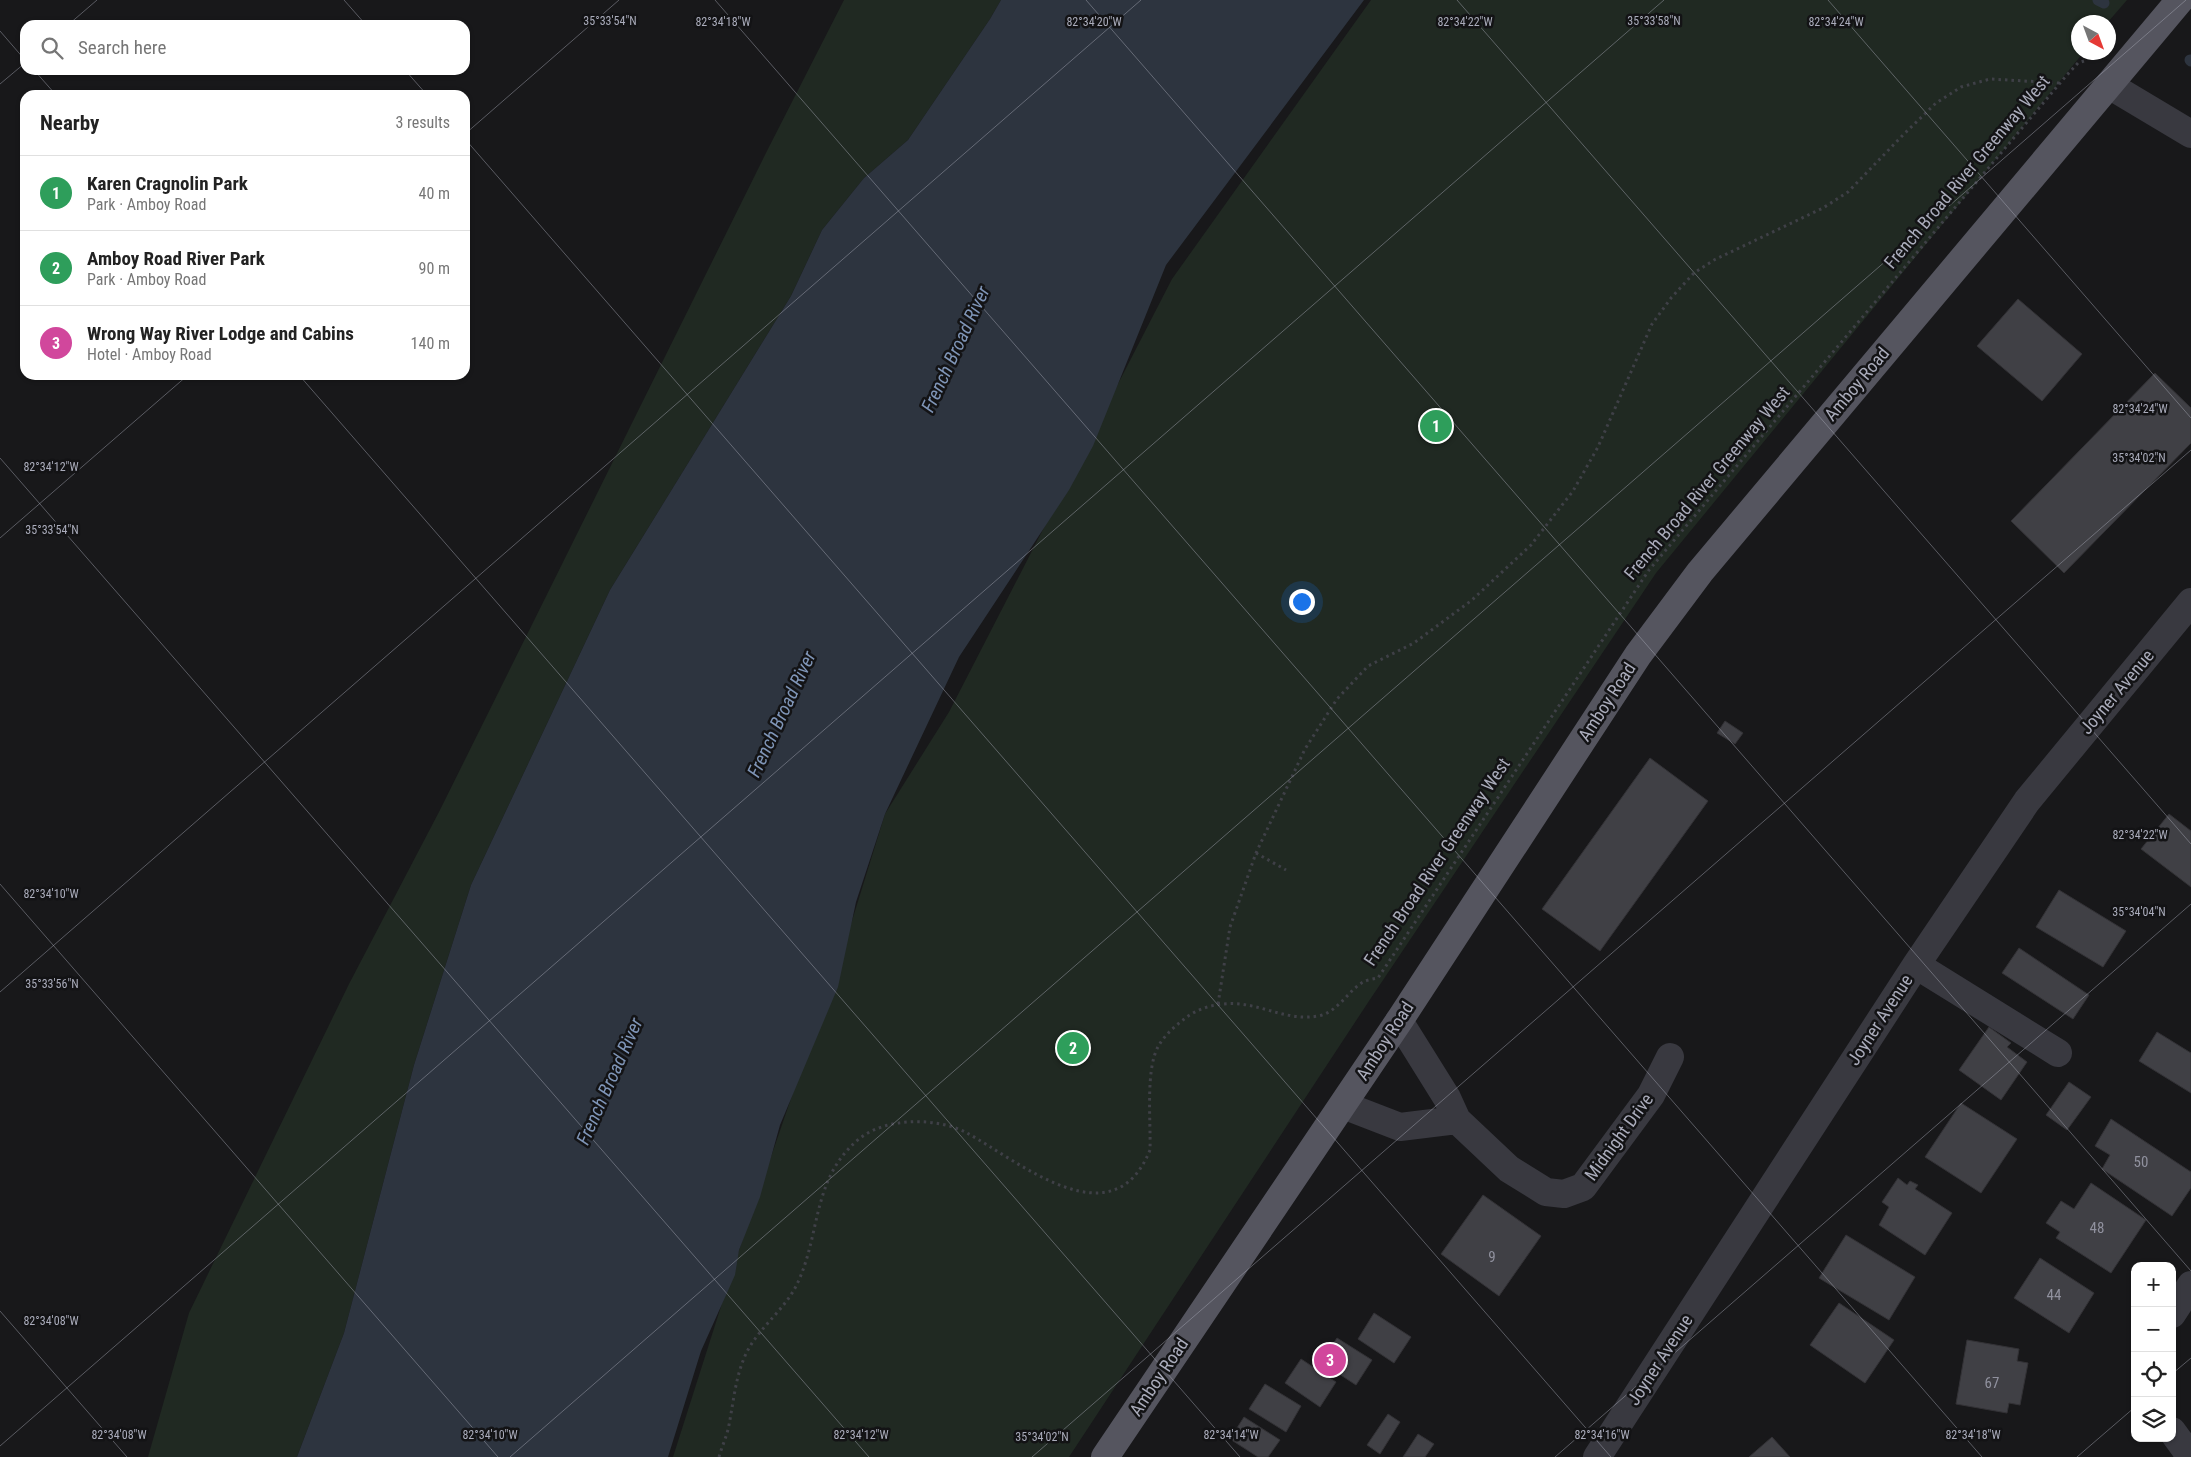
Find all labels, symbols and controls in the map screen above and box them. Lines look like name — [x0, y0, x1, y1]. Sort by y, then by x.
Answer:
text: 35°33'54"N — [583, 14, 637, 28]
text: 35°33'58"N — [1627, 14, 1681, 28]
text: 82°34'18"W — [695, 15, 751, 29]
text: 82°34'20"W — [1066, 15, 1122, 29]
text: 82°34'22"W — [1437, 15, 1493, 29]
text: 82°34'24"W — [1808, 15, 1864, 29]
north arrow — [2071, 15, 2116, 60]
search box — [20, 20, 470, 75]
icon: search — [38, 34, 66, 62]
text: Search here — [78, 36, 166, 59]
street label: French Broad River Greenway West — [1880, 71, 2054, 273]
text: Nearby — [40, 111, 99, 135]
text: 3 results — [395, 113, 450, 132]
text: Karen Cragnolin Park — [87, 172, 248, 195]
text: 1 — [52, 184, 60, 203]
text: 40 m — [418, 184, 450, 203]
text: Park · Amboy Road — [87, 195, 206, 214]
text: Amboy Road River Park — [87, 247, 265, 270]
text: 2 — [52, 259, 60, 278]
text: 90 m — [418, 259, 450, 278]
text: Park · Amboy Road — [87, 270, 206, 289]
water label: French Broad River — [916, 282, 995, 416]
text: Wrong Way River Lodge and Cabins — [87, 322, 354, 345]
text: 3 — [52, 334, 60, 353]
text: 140 m — [411, 334, 450, 353]
street label: Amboy Road — [1820, 343, 1893, 425]
text: Hotel · Amboy Road — [87, 345, 212, 364]
street label: French Broad River Greenway West — [1620, 382, 1794, 584]
text: 82°34'24"W — [2112, 402, 2168, 416]
pin: 1 — [1420, 407, 1452, 445]
text: 35°34'02"N — [2112, 451, 2166, 465]
text: 82°34'12"W — [23, 460, 79, 474]
text: 35°33'54"N — [25, 523, 79, 537]
your location — [1289, 589, 1315, 615]
street label: Joyner Avenue — [2075, 645, 2158, 738]
water label: French Broad River — [742, 647, 821, 781]
street label: Amboy Road — [1573, 658, 1640, 745]
street label: French Broad River Greenway West — [1359, 754, 1514, 970]
text: 82°34'22"W — [2112, 828, 2168, 842]
text: 82°34'10"W — [23, 887, 79, 901]
text: 35°34'04"N — [2112, 905, 2166, 919]
street label: Joyner Avenue — [1843, 971, 1917, 1069]
text: 35°33'56"N — [25, 977, 79, 991]
street label: Amboy Road — [1351, 997, 1418, 1084]
water label: French Broad River — [571, 1014, 648, 1148]
pin: 2 — [1057, 1029, 1089, 1067]
street label: Midnight Drive — [1580, 1089, 1657, 1184]
house number: 50 — [2134, 1153, 2148, 1171]
house number: 48 — [2090, 1219, 2104, 1237]
house number: 9 — [1488, 1248, 1496, 1266]
map controls — [2131, 1262, 2176, 1442]
button: + — [2131, 1262, 2176, 1307]
house number: 44 — [2047, 1286, 2061, 1304]
button: − — [2131, 1307, 2176, 1352]
street label: Joyner Avenue — [1623, 1311, 1697, 1409]
text: 82°34'08"W — [23, 1314, 79, 1328]
street label: Amboy Road — [1125, 1334, 1192, 1420]
pin: 3 — [1314, 1341, 1346, 1379]
button: locate — [2131, 1352, 2176, 1397]
house number: 67 — [1985, 1374, 1999, 1392]
button: layers — [2131, 1397, 2176, 1442]
text: 82°34'08"W — [91, 1428, 147, 1442]
text: 82°34'10"W — [462, 1428, 518, 1442]
text: 82°34'12"W — [833, 1428, 889, 1442]
text: 82°34'14"W — [1203, 1428, 1259, 1442]
text: 82°34'16"W — [1574, 1428, 1630, 1442]
text: 82°34'18"W — [1945, 1428, 2001, 1442]
text: 35°34'02"N — [1015, 1430, 1069, 1444]

